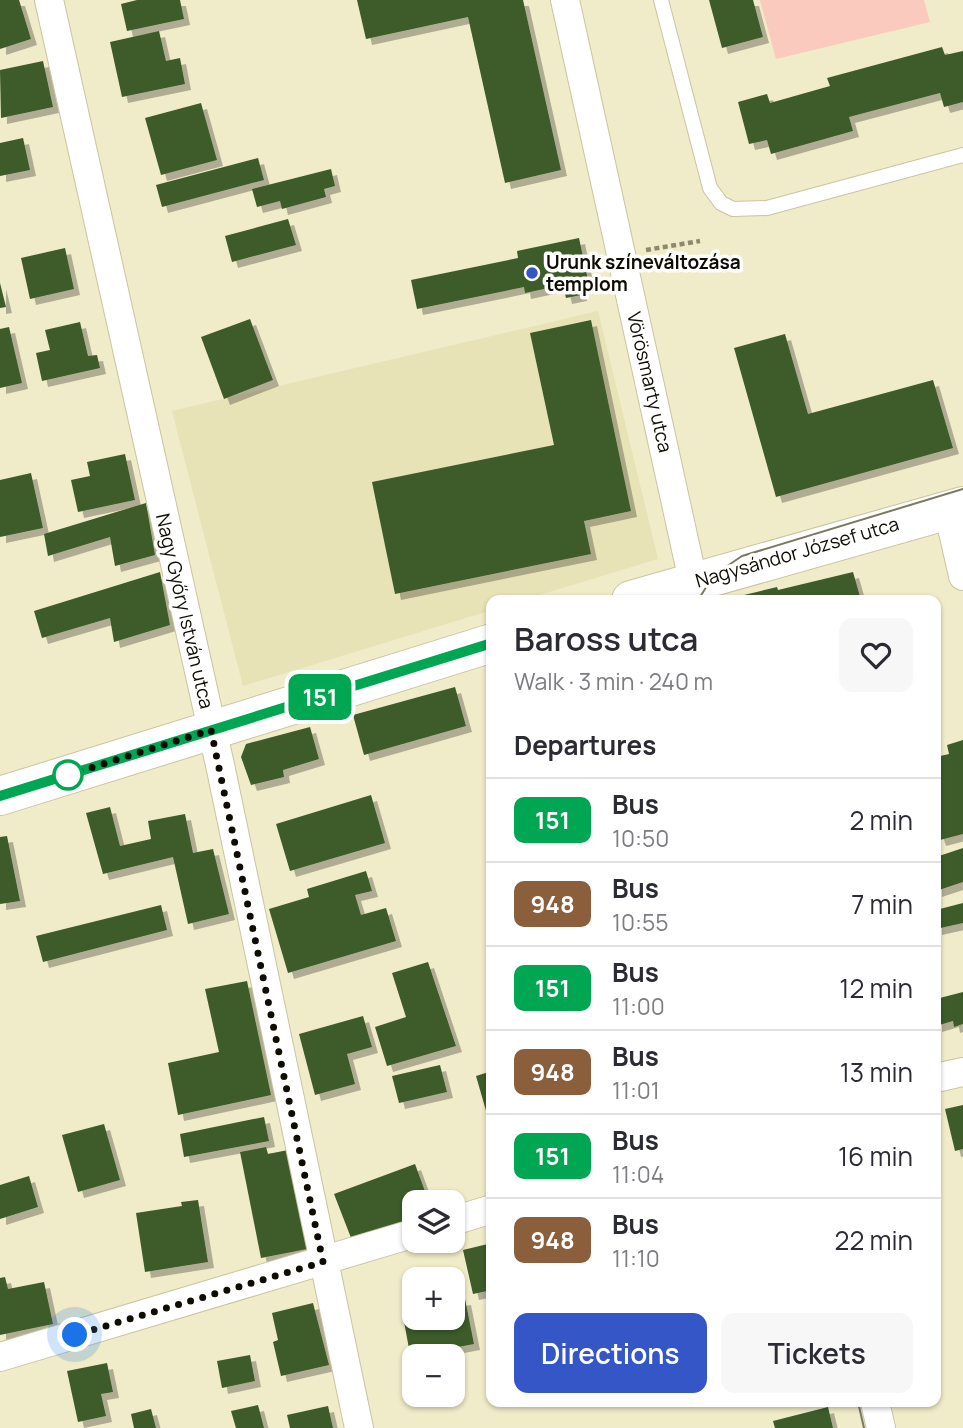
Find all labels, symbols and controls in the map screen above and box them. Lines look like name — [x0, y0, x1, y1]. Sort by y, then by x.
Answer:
place label: Urunk színeváltozása templom — [546, 249, 741, 297]
marker: Urunk színeváltozása templom — [524, 265, 540, 281]
street label: Vörösmarty utca — [621, 309, 679, 455]
street label: Nagysándor József utca — [692, 510, 902, 594]
street label: Nagy Győry István utca — [150, 511, 220, 711]
text: Baross utca — [514, 616, 698, 661]
button: heart — [839, 618, 913, 692]
text: Walk · 3 min · 240 m — [514, 665, 713, 697]
line badge: 151 — [280, 674, 360, 720]
text: 151 — [302, 680, 338, 713]
text: Departures — [514, 727, 656, 763]
unlabelled marker — [53, 760, 83, 790]
text: Bus — [612, 786, 659, 822]
text: 2 min — [849, 802, 913, 838]
text: 151 — [535, 803, 570, 836]
text: 10:50 — [612, 822, 669, 854]
text: Bus — [612, 870, 659, 906]
text: 7 min — [851, 886, 913, 922]
text: 948 — [530, 887, 575, 920]
text: 10:55 — [612, 906, 668, 938]
text: Bus — [612, 954, 659, 990]
text: 12 min — [839, 970, 913, 1006]
text: 151 — [535, 971, 570, 1004]
text: 11:00 — [612, 990, 665, 1022]
text: Bus — [612, 1038, 659, 1074]
text: 13 min — [840, 1054, 913, 1090]
text: 948 — [530, 1055, 575, 1088]
text: 11:01 — [612, 1074, 660, 1106]
text: Bus — [612, 1122, 659, 1158]
text: 16 min — [838, 1138, 913, 1174]
text: 151 — [535, 1139, 570, 1172]
text: 11:04 — [612, 1158, 664, 1190]
map controls — [402, 1190, 465, 1407]
button: layers — [402, 1190, 465, 1253]
text: Bus — [612, 1206, 659, 1242]
text: 22 min — [835, 1222, 913, 1258]
text: 948 — [530, 1223, 575, 1256]
text: 11:10 — [612, 1242, 660, 1274]
button: + — [402, 1267, 465, 1330]
button: Directions — [514, 1313, 707, 1393]
button: Tickets — [721, 1313, 913, 1393]
your location — [57, 1317, 92, 1352]
button: − — [402, 1344, 465, 1407]

